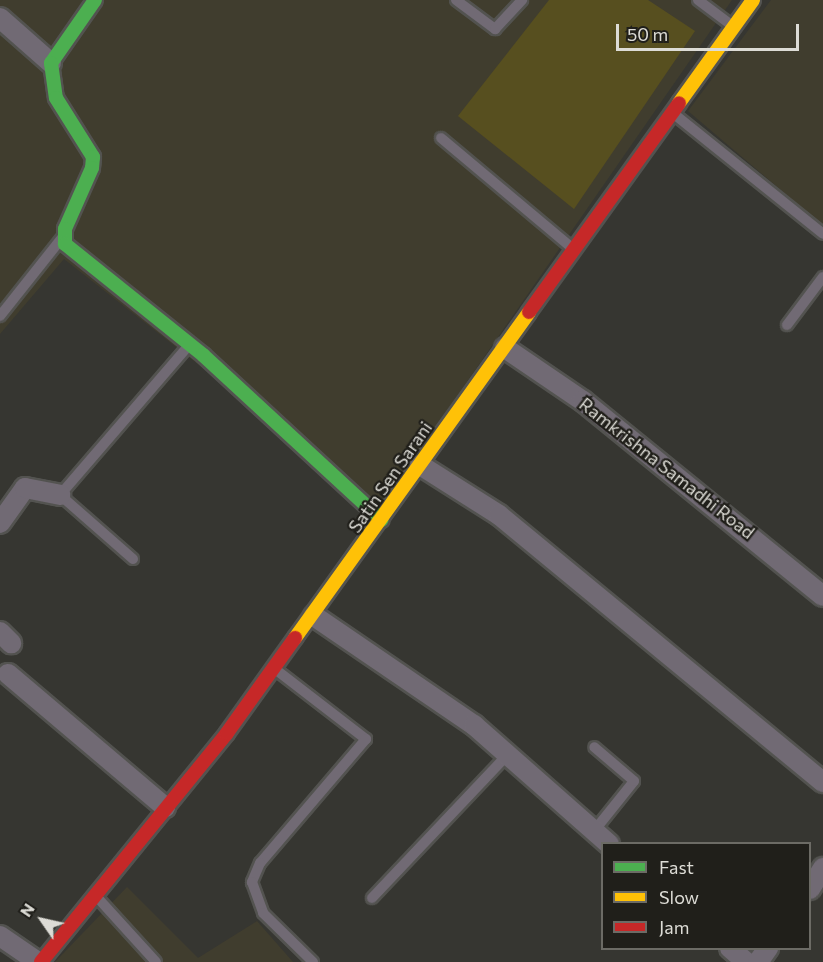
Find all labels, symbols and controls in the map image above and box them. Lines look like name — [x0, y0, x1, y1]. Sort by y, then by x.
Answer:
scale bar — [619, 12, 802, 50]
text: 50 m — [627, 23, 668, 45]
street label: Ramkrishna Samadhi Road — [575, 393, 759, 543]
street label: Satin Sen Sarani — [344, 417, 436, 537]
legend — [601, 842, 811, 950]
text: Fast — [659, 856, 694, 878]
text: Slow — [659, 886, 699, 908]
north arrow — [12, 890, 72, 950]
text: N — [15, 899, 38, 920]
text: Jam — [659, 916, 689, 938]

